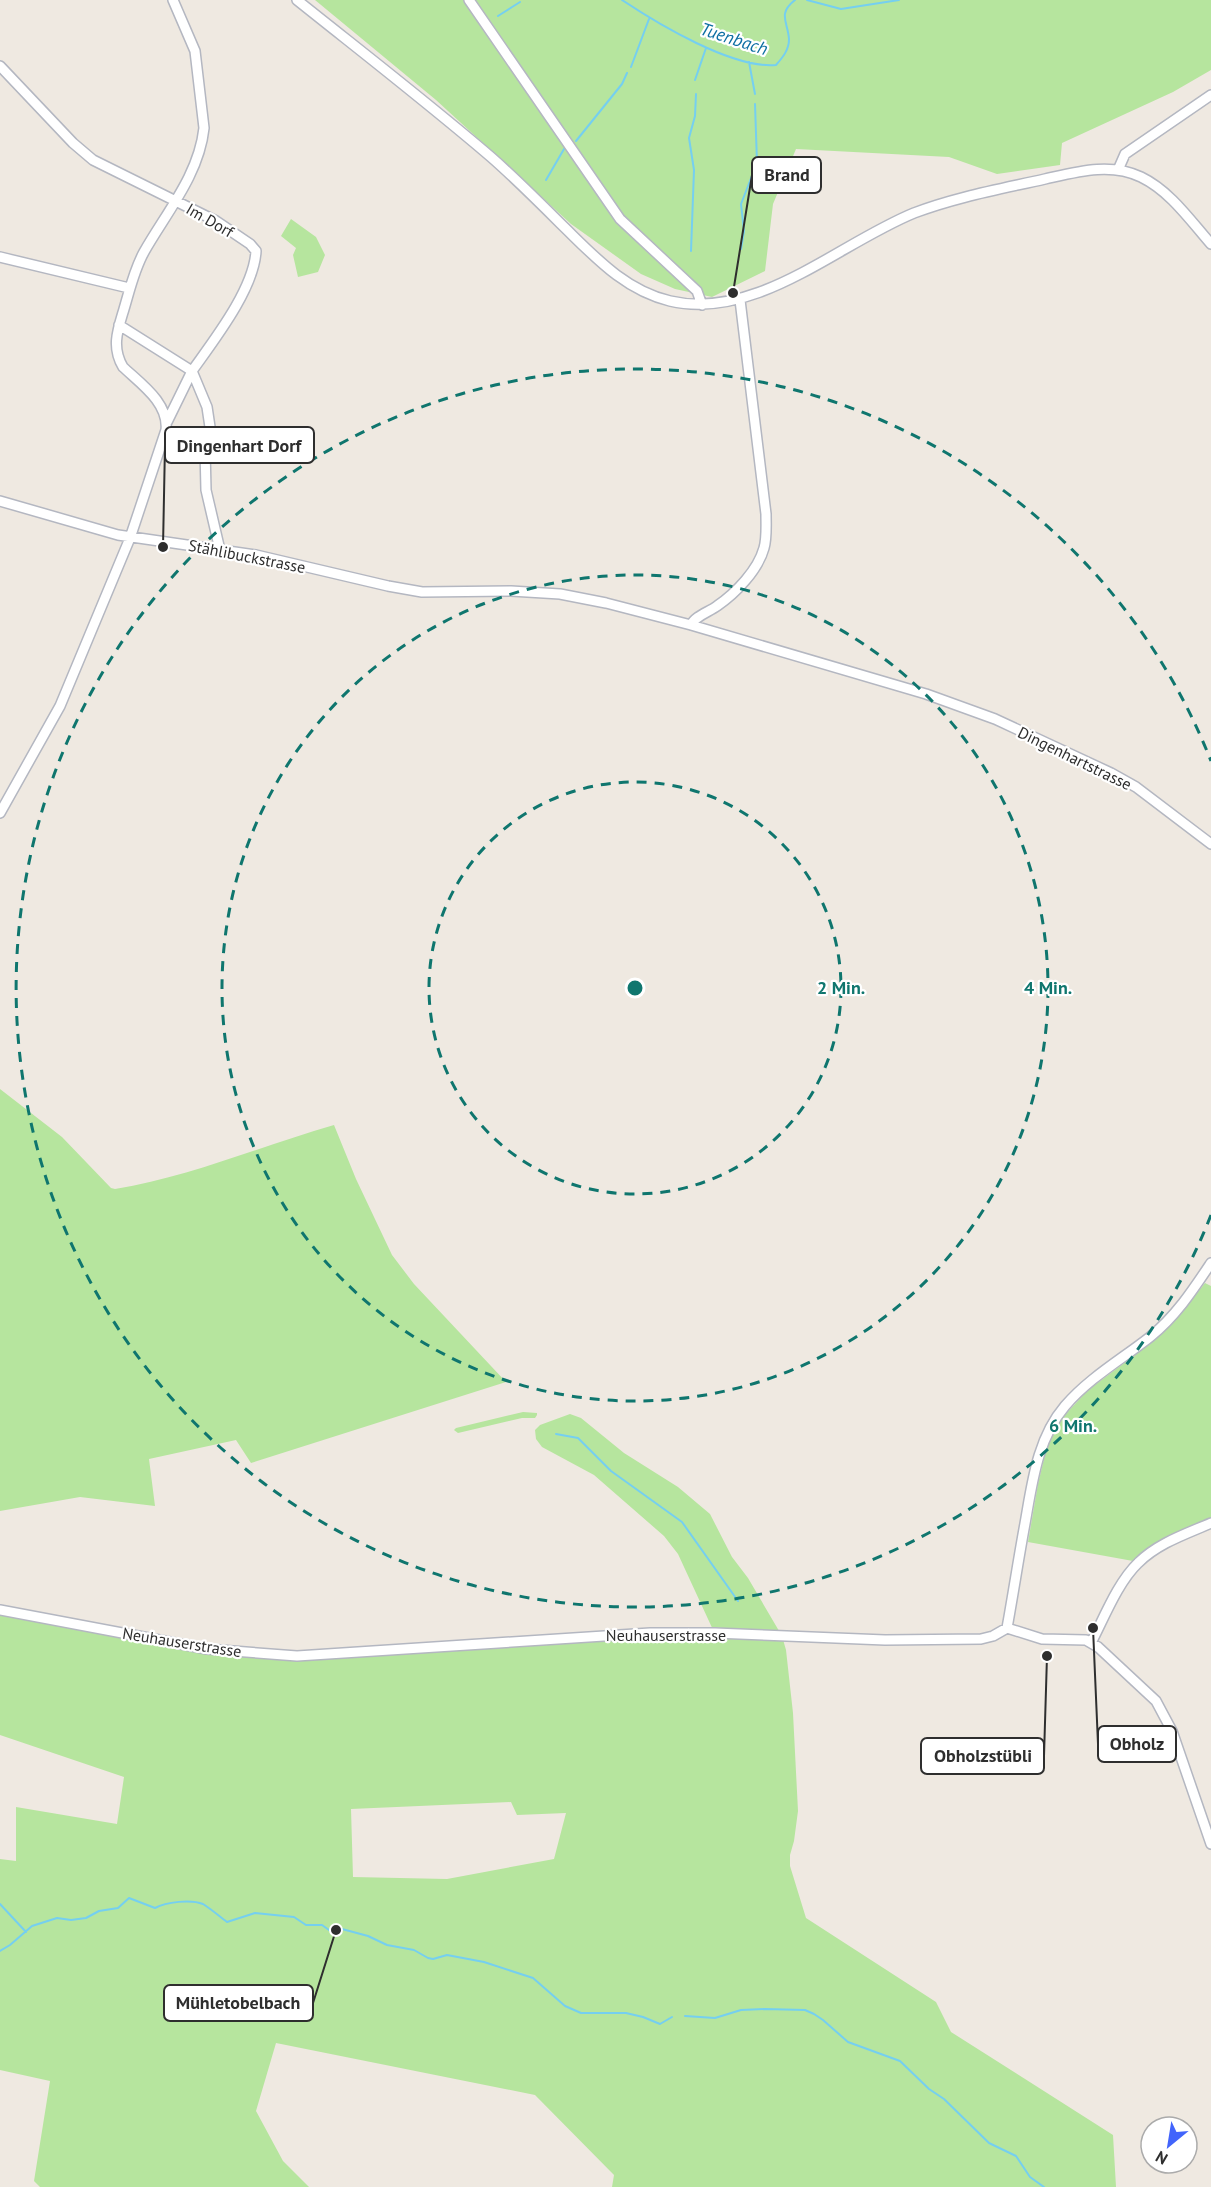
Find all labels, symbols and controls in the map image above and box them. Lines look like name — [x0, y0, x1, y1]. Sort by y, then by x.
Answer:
water label: Tuenbach — [697, 17, 771, 60]
callout: Brand — [752, 157, 821, 193]
text: Brand — [764, 163, 810, 186]
street label: Im Dorf — [183, 198, 238, 242]
callout: Dingenhart Dorf — [165, 427, 314, 463]
text: Dingenhart Dorf — [177, 434, 303, 457]
street label: Stählibuckstrasse — [187, 535, 307, 577]
street label: Dingenhartstrasse — [1015, 722, 1135, 794]
text: 2 Min. — [817, 976, 865, 999]
text: 4 Min. — [1024, 976, 1072, 999]
centre of rings — [625, 978, 645, 998]
text: 6 Min. — [1049, 1414, 1097, 1437]
street label: Neuhauserstrasse — [121, 1623, 243, 1661]
street label: Neuhauserstrasse — [606, 1625, 726, 1645]
callout: Obholz — [1098, 1726, 1176, 1762]
text: Obholz — [1110, 1732, 1164, 1755]
callout: Obholzstübli — [921, 1738, 1044, 1774]
text: Obholzstübli — [934, 1744, 1032, 1767]
callout: Mühletobelbach — [164, 1985, 313, 2021]
text: Mühletobelbach — [176, 1991, 300, 2014]
north arrow — [1139, 2115, 1199, 2175]
text: N — [1152, 2147, 1171, 2169]

